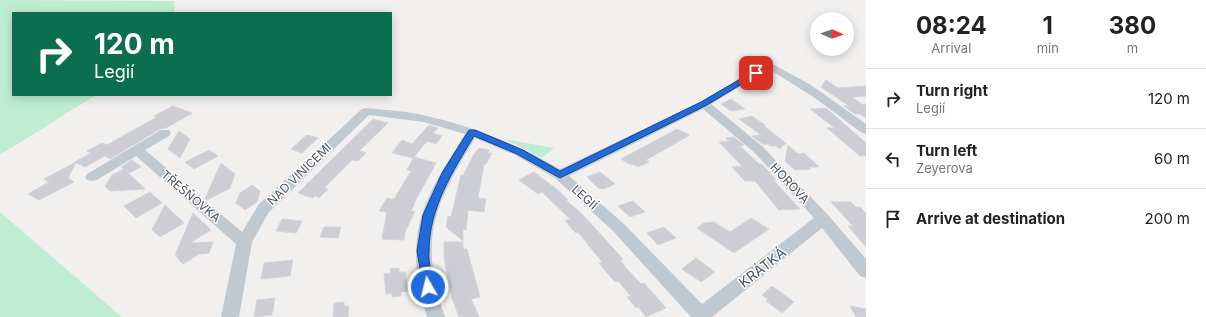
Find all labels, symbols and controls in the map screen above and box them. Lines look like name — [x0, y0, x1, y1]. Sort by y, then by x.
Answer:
text: 08:24 — [916, 11, 987, 40]
text: 1 — [1043, 11, 1053, 40]
text: 380 — [1109, 11, 1156, 40]
north arrow — [810, 12, 854, 56]
map controls — [810, 12, 854, 56]
text: 120 m — [94, 27, 175, 61]
icon: right — [28, 28, 80, 80]
text: Arrival — [931, 40, 971, 56]
text: min — [1037, 40, 1059, 56]
text: m — [1127, 40, 1138, 56]
pin — [739, 56, 773, 90]
text: Legií — [94, 61, 134, 82]
icon: arrive — [745, 62, 767, 84]
text: Turn right — [916, 81, 988, 100]
icon: right — [882, 88, 904, 110]
text: 120 m — [1148, 89, 1190, 108]
text: Legií — [916, 100, 945, 116]
street label: NAD VINICEMI — [264, 140, 334, 208]
text: Turn left — [916, 141, 977, 160]
icon: left — [882, 148, 904, 170]
text: 60 m — [1154, 149, 1190, 168]
street label: HOROVA — [767, 159, 813, 207]
text: Zeyerova — [916, 160, 973, 176]
street label: TŘEŠŇOVKA — [158, 167, 224, 225]
street label: LEGIÍ — [569, 182, 602, 213]
icon: arrive — [882, 208, 904, 230]
text: Arrive at destination — [916, 209, 1065, 228]
text: 200 m — [1145, 209, 1190, 228]
street label: KRÁTKÁ — [735, 243, 789, 291]
position arrow — [407, 266, 449, 308]

